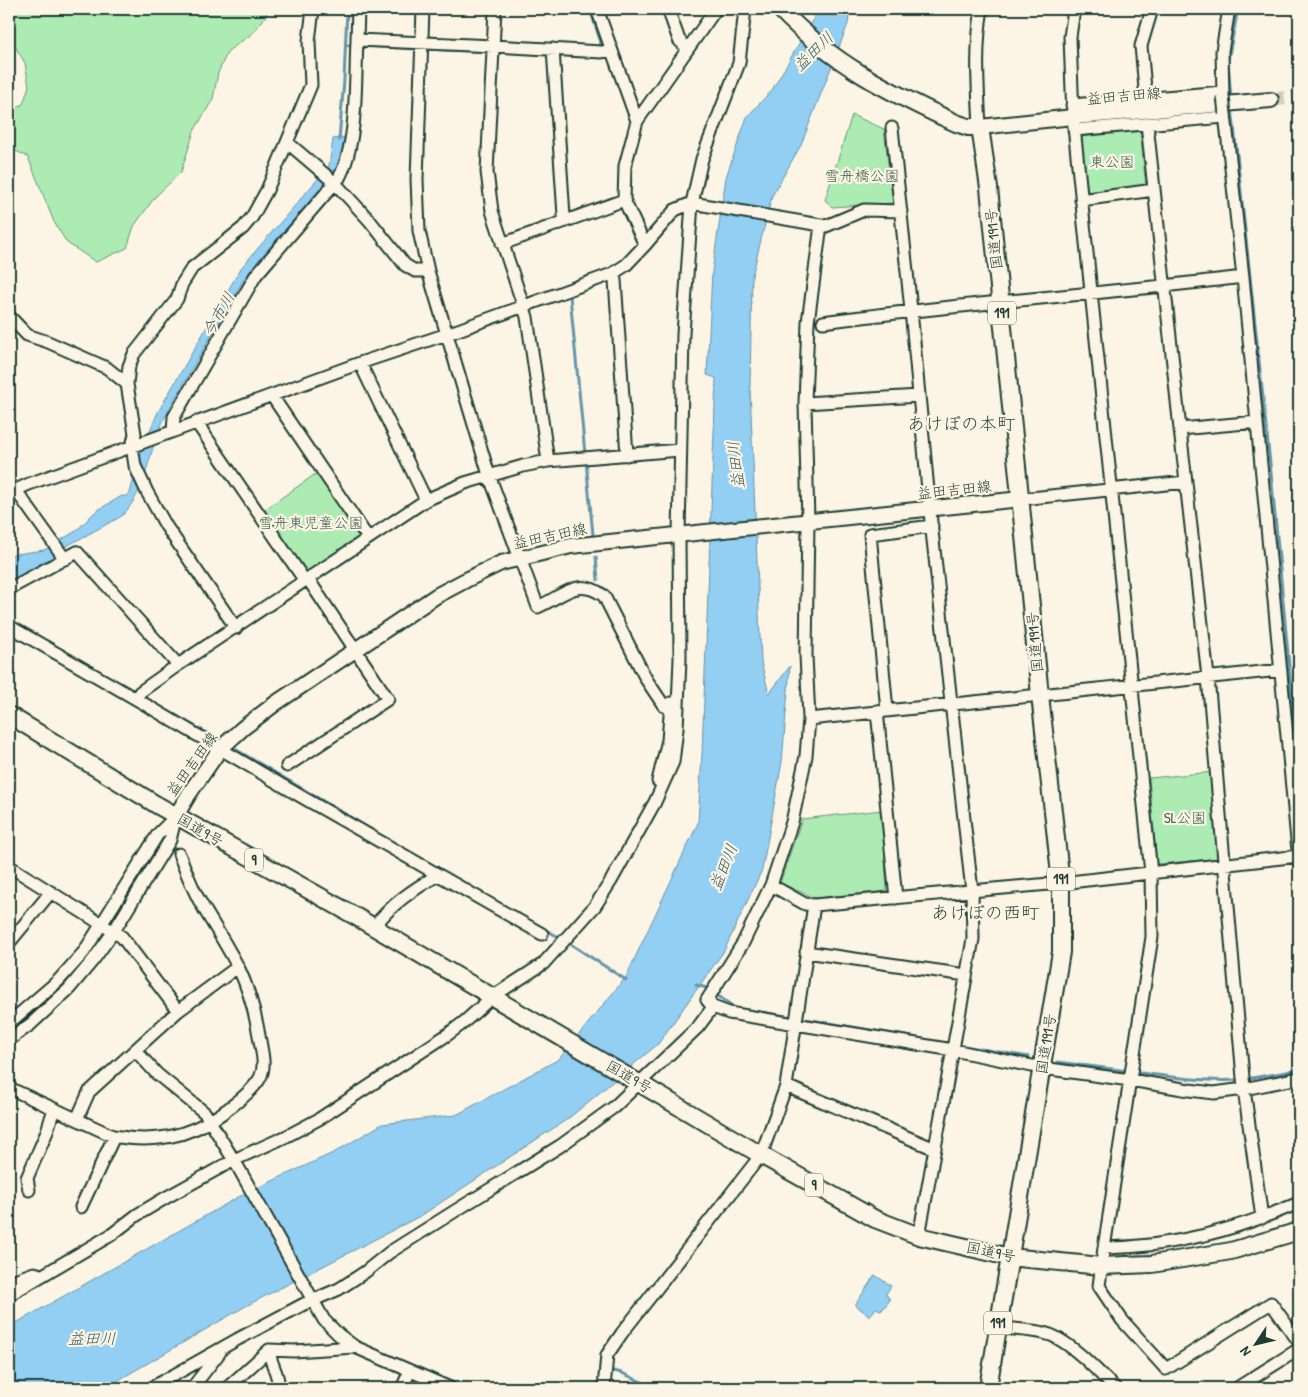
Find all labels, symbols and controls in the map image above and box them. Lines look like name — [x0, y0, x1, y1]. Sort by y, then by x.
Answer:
water label: 益田川 — [788, 26, 838, 76]
street label: 益田吉田線 — [1086, 82, 1162, 109]
park label: 東公園 — [1089, 151, 1135, 172]
park label: 雪舟橋公園 — [824, 165, 900, 186]
street label: 国道191号 — [980, 207, 1007, 271]
water label: 今市川 — [196, 288, 240, 340]
road number: 191 — [988, 302, 1016, 324]
district label: あけぼの本町 — [907, 411, 1015, 436]
water label: 益田川 — [721, 440, 749, 490]
street label: 益田吉田線 — [916, 475, 992, 504]
park label: 雪舟東児童公園 — [258, 512, 364, 533]
street label: 益田吉田線 — [511, 517, 589, 554]
street label: 国道191号 — [1021, 611, 1048, 674]
street label: 益田吉田線 — [161, 727, 222, 800]
park label: SL公園 — [1164, 807, 1206, 828]
street label: 国道9号 — [173, 808, 227, 851]
water label: 益田川 — [704, 841, 742, 893]
road number: 9 — [245, 848, 263, 872]
road number: 191 — [1047, 868, 1075, 891]
district label: あけぼの西町 — [931, 900, 1039, 925]
street label: 国道191号 — [1030, 1012, 1061, 1076]
street label: 国道9号 — [602, 1055, 656, 1098]
road number: 9 — [805, 1174, 823, 1196]
street label: 国道9号 — [964, 1236, 1018, 1267]
road number: 191 — [984, 1312, 1012, 1335]
north arrow — [1230, 1320, 1280, 1370]
water label: 益田川 — [68, 1327, 116, 1349]
text: N — [1235, 1343, 1255, 1360]

